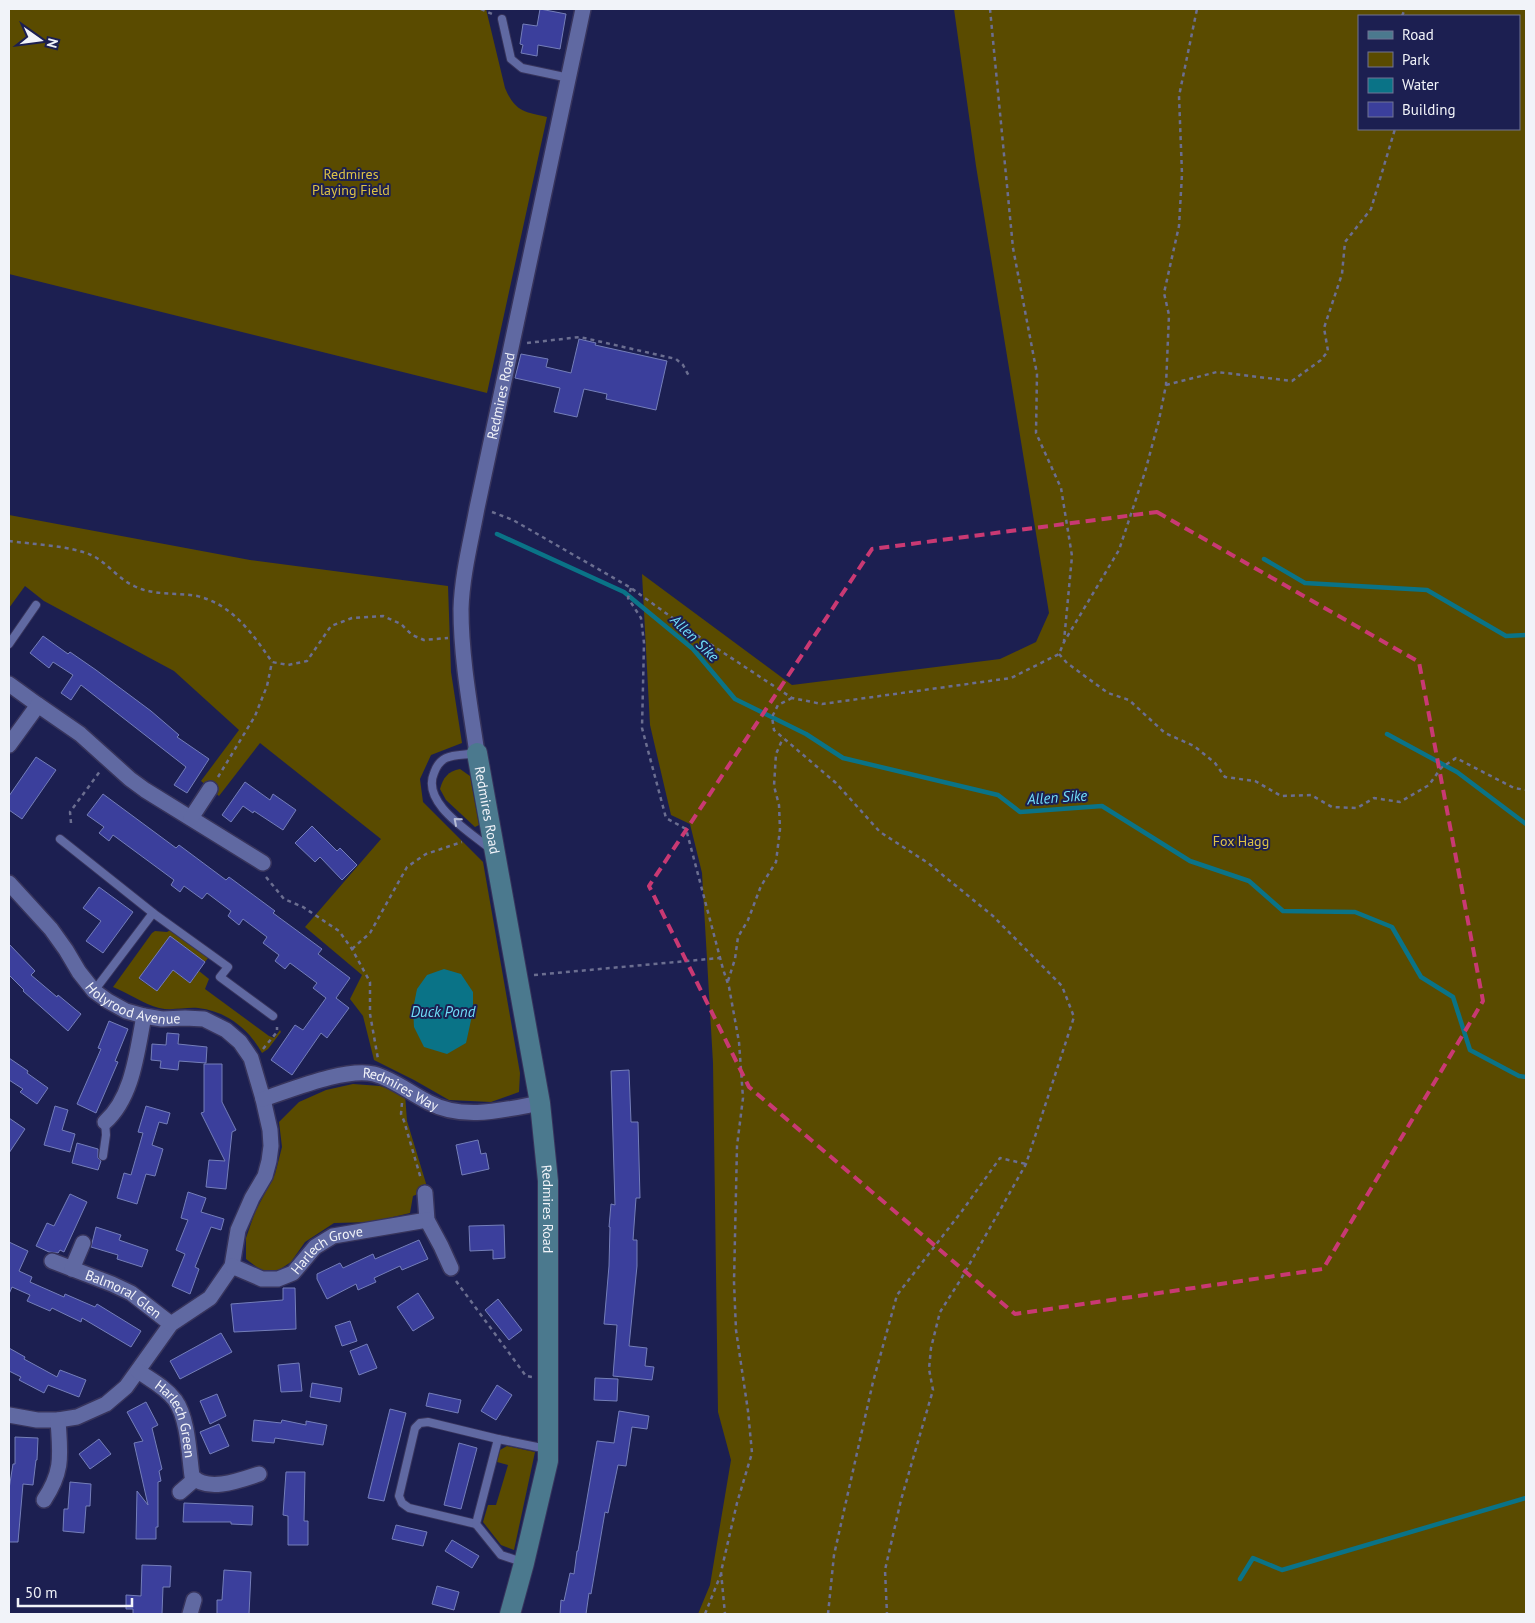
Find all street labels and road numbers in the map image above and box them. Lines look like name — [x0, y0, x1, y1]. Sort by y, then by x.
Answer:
street label: Redmires Road — [483, 351, 519, 441]
street label: Redmires Road — [471, 765, 504, 855]
street label: Holyrood Avenue — [81, 978, 181, 1028]
street label: Redmires Way — [362, 1064, 442, 1115]
street label: Redmires Road — [537, 1164, 557, 1253]
street label: Harlech Grove — [287, 1222, 364, 1278]
street label: Balmoral Glen — [83, 1266, 165, 1322]
street label: Harlech Green — [151, 1376, 199, 1459]

